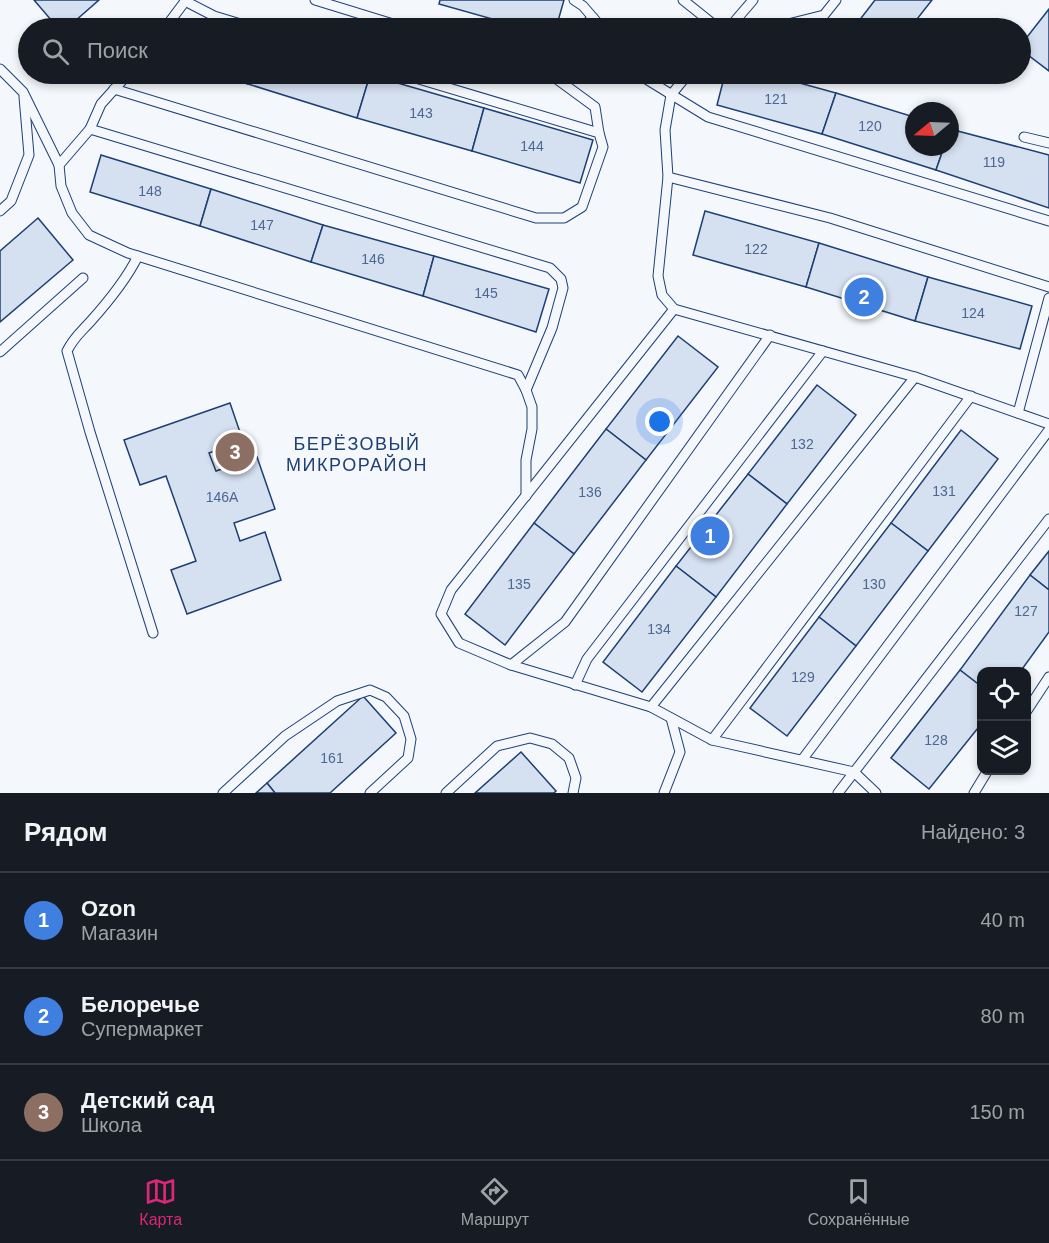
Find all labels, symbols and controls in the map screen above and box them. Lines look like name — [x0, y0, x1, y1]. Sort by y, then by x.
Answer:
search box — [18, 18, 1031, 84]
icon: search — [39, 35, 72, 68]
text: Поиск — [87, 38, 148, 63]
house number: 121 — [764, 91, 788, 107]
north arrow — [905, 102, 959, 156]
house number: 143 — [409, 105, 433, 121]
house number: 120 — [858, 118, 882, 134]
house number: 144 — [520, 138, 544, 154]
house number: 119 — [983, 154, 1005, 170]
house number: 148 — [138, 183, 162, 199]
house number: 147 — [250, 217, 274, 233]
house number: 122 — [744, 241, 768, 257]
house number: 146 — [361, 251, 385, 267]
pin: 2 — [844, 274, 884, 320]
house number: 145 — [474, 285, 498, 301]
house number: 124 — [961, 305, 985, 321]
your location — [645, 407, 674, 436]
pin: 3 — [216, 430, 254, 474]
district label: БЕРЁЗОВЫЙ МИКРОРАЙОН — [286, 433, 428, 475]
house number: 132 — [790, 436, 814, 452]
house number: 131 — [932, 483, 956, 499]
house number: 136 — [578, 484, 602, 500]
house number: 146А — [206, 489, 239, 505]
pin: 1 — [690, 514, 730, 558]
house number: 135 — [507, 576, 531, 592]
house number: 130 — [862, 576, 886, 592]
house number: 127 — [1014, 603, 1038, 619]
house number: 134 — [647, 621, 671, 637]
map controls — [977, 667, 1031, 775]
button: locate — [977, 667, 1031, 721]
house number: 129 — [791, 669, 815, 685]
button: layers — [977, 721, 1031, 775]
house number: 128 — [924, 732, 948, 748]
house number: 161 — [320, 750, 344, 766]
text: Рядом — [24, 817, 107, 847]
text: Найдено: 3 — [921, 821, 1025, 843]
text: Ozon — [81, 896, 136, 921]
text: 1 — [38, 909, 49, 931]
text: 40 m — [981, 909, 1025, 931]
text: Магазин — [81, 922, 158, 944]
text: Белоречье — [81, 992, 200, 1017]
text: 2 — [38, 1005, 49, 1027]
text: 80 m — [981, 1005, 1025, 1027]
text: Супермаркет — [81, 1018, 203, 1040]
text: Детский сад — [81, 1088, 214, 1113]
text: 3 — [38, 1101, 49, 1123]
text: 150 m — [969, 1101, 1025, 1123]
text: Школа — [81, 1114, 142, 1136]
tab: Карта — [139, 1175, 182, 1229]
tab: Маршрут — [461, 1175, 529, 1229]
tab: Сохранённые — [808, 1175, 910, 1229]

